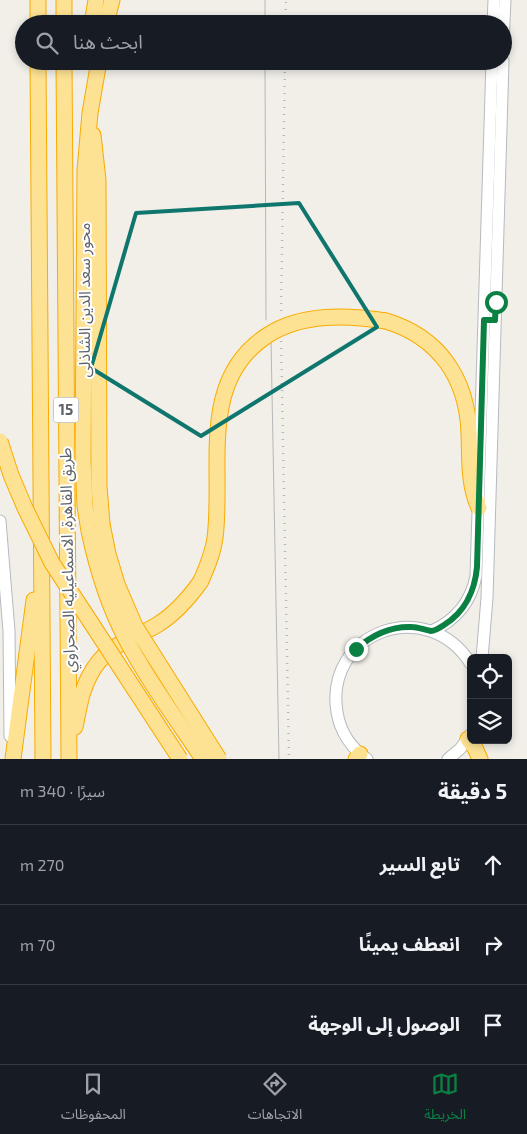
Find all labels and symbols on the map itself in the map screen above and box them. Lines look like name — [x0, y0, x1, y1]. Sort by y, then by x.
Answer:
street label: محور سعد الدين الشاذلى — [74, 223, 94, 377]
route start — [485, 291, 508, 314]
road number: 15 — [54, 398, 78, 422]
street label: طريق القاهرة, الاسماعيليه الصحراوي — [55, 447, 82, 673]
route end — [345, 638, 368, 661]

